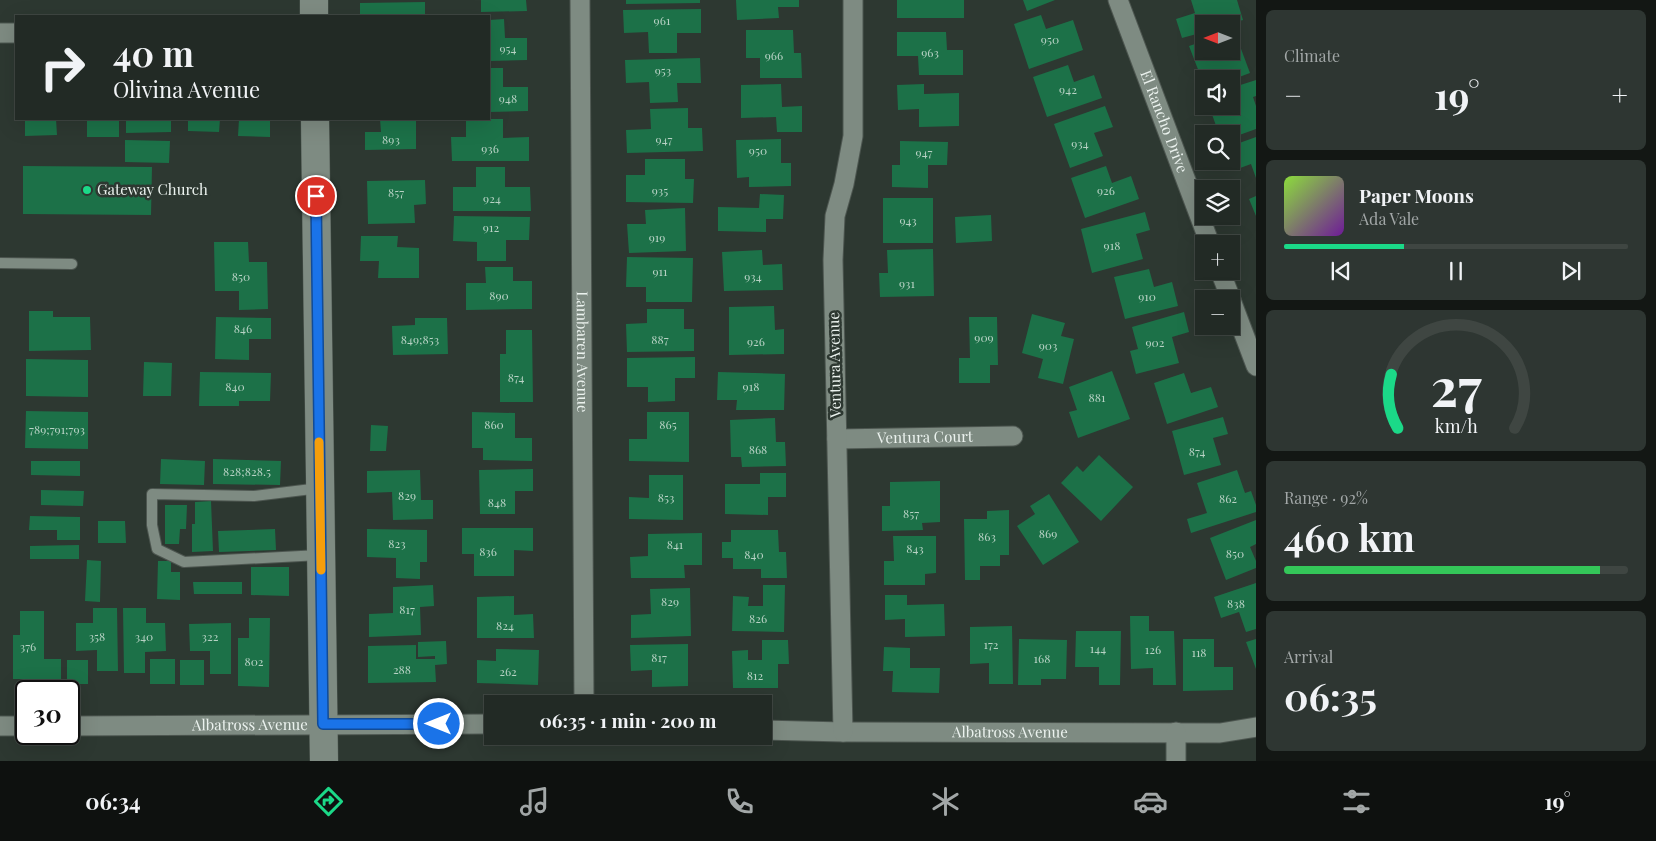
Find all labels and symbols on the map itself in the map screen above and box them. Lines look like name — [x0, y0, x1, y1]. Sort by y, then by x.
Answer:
house number: 961 — [654, 12, 671, 28]
north arrow — [1195, 15, 1240, 60]
house number: 950 — [1041, 31, 1059, 47]
house number: 954 — [499, 40, 517, 56]
house number: 963 — [921, 44, 939, 60]
house number: 966 — [765, 47, 783, 63]
house number: 953 — [655, 62, 671, 78]
street label: El Rancho Drive — [1136, 67, 1193, 175]
house number: 942 — [1059, 81, 1077, 97]
house number: 948 — [499, 90, 517, 106]
house number: 893 — [382, 131, 400, 147]
house number: 947 — [656, 131, 672, 147]
house number: 934 — [1071, 135, 1089, 151]
house number: 936 — [481, 140, 499, 156]
house number: 950 — [749, 142, 767, 158]
house number: 947 — [916, 144, 932, 160]
pin — [295, 175, 337, 217]
place label: Gateway Church — [97, 179, 208, 199]
house number: 935 — [652, 182, 668, 198]
house number: 926 — [1097, 182, 1115, 198]
marker: Gateway Church — [81, 184, 93, 196]
house number: 857 — [388, 184, 404, 200]
house number: 924 — [483, 190, 501, 206]
house number: 943 — [899, 212, 917, 228]
house number: 912 — [483, 219, 499, 235]
house number: 919 — [649, 229, 665, 245]
house number: 918 — [1104, 237, 1120, 253]
house number: 911 — [653, 263, 668, 279]
house number: 850 — [232, 268, 250, 284]
house number: 934 — [744, 268, 762, 284]
house number: 931 — [899, 275, 916, 291]
house number: 890 — [489, 287, 509, 303]
house number: 910 — [1138, 288, 1156, 304]
street label: Lambaren Avenue — [573, 291, 593, 413]
street label: Ventura Avenue — [823, 312, 845, 419]
house number: 846 — [234, 320, 252, 336]
house number: 909 — [974, 329, 994, 345]
house number: 849;853 — [401, 331, 439, 347]
house number: 887 — [651, 331, 669, 347]
house number: 926 — [747, 333, 765, 349]
house number: 902 — [1145, 334, 1165, 350]
house number: 903 — [1039, 337, 1057, 353]
house number: 874 — [508, 369, 524, 385]
house number: 840 — [225, 378, 245, 394]
house number: 918 — [743, 378, 759, 394]
house number: 881 — [1089, 389, 1106, 405]
house number: 860 — [484, 416, 504, 432]
house number: 865 — [659, 416, 677, 432]
house number: 789;791;793 — [29, 421, 85, 437]
street label: Ventura Court — [876, 426, 974, 447]
house number: 868 — [749, 441, 767, 457]
house number: 874 — [1189, 443, 1205, 459]
house number: 828;828.5 — [223, 463, 271, 479]
house number: 829 — [398, 487, 416, 503]
house number: 853 — [658, 489, 674, 505]
house number: 862 — [1219, 490, 1237, 506]
house number: 848 — [488, 494, 506, 510]
house number: 857 — [903, 505, 919, 521]
house number: 869 — [1039, 525, 1057, 541]
house number: 863 — [978, 528, 996, 544]
house number: 823 — [388, 535, 406, 551]
house number: 841 — [667, 536, 684, 552]
house number: 843 — [906, 540, 924, 556]
house number: 836 — [479, 543, 497, 559]
house number: 850 — [1226, 545, 1244, 561]
house number: 840 — [744, 546, 764, 562]
house number: 829 — [661, 593, 679, 609]
house number: 838 — [1227, 595, 1245, 611]
house number: 817 — [399, 601, 415, 617]
house number: 826 — [749, 610, 767, 626]
house number: 824 — [496, 617, 514, 633]
house number: 358 — [89, 628, 105, 644]
house number: 340 — [135, 628, 153, 644]
house number: 322 — [202, 628, 219, 644]
house number: 172 — [983, 636, 999, 652]
house number: 376 — [20, 638, 36, 654]
house number: 144 — [1090, 640, 1106, 656]
house number: 126 — [1145, 641, 1161, 657]
house number: 118 — [1191, 644, 1207, 660]
house number: 817 — [651, 649, 667, 665]
house number: 168 — [1034, 650, 1050, 666]
house number: 802 — [244, 653, 264, 669]
house number: 288 — [393, 661, 411, 677]
house number: 262 — [499, 663, 517, 679]
house number: 812 — [747, 667, 763, 683]
speed limit sign: 30 — [15, 680, 80, 745]
position arrow — [412, 697, 464, 749]
street label: Albatross Avenue — [191, 714, 308, 734]
street label: Albatross Avenue — [951, 721, 1068, 742]

